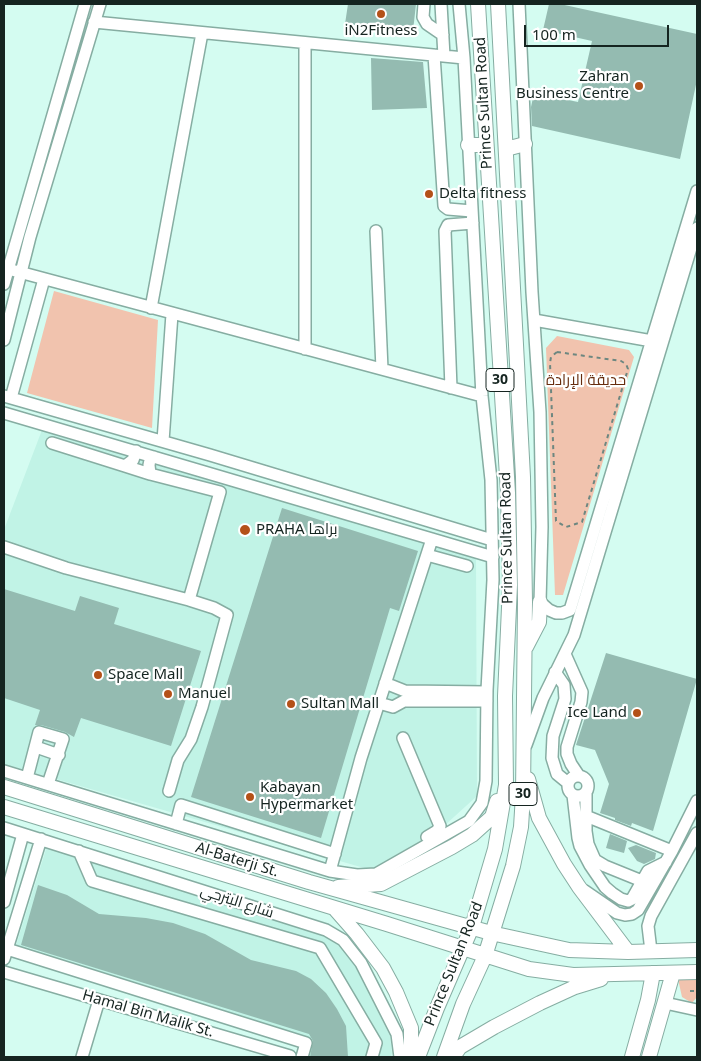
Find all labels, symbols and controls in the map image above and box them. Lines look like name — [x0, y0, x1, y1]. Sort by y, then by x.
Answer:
marker: iN2Fitness — [375, 8, 387, 20]
scale bar — [526, 15, 671, 47]
place label: iN2Fitness — [344, 22, 418, 40]
text: 100 m — [532, 24, 576, 44]
street label: Prince Sultan Road — [472, 36, 496, 170]
place label: Zahran Business Centre — [516, 68, 629, 103]
marker: Zahran Business Centre — [633, 80, 645, 92]
place label: Delta fitness — [439, 185, 527, 203]
marker: Delta fitness — [423, 188, 435, 200]
road number: 30 — [486, 368, 514, 392]
park label: حديقة الإرادة — [546, 372, 626, 390]
street label: Prince Sultan Road — [497, 472, 517, 604]
place label: PRAHA براها — [256, 521, 337, 539]
marker: PRAHA براها — [238, 523, 252, 537]
place label: Space Mall — [108, 666, 183, 684]
marker: Space Mall — [92, 669, 104, 681]
place label: Manuel — [178, 685, 231, 703]
marker: Manuel — [162, 688, 174, 700]
place label: Sultan Mall — [301, 695, 379, 713]
marker: Sultan Mall — [285, 698, 297, 710]
place label: Ice Land — [568, 704, 627, 722]
marker: Ice Land — [631, 707, 643, 719]
place label: Kabayan Hypermarket — [260, 779, 353, 814]
road number: 30 — [509, 782, 537, 806]
marker: Kabayan Hypermarket — [244, 791, 256, 803]
street label: Al-Baterji St. — [193, 839, 281, 881]
street label: شارع البترجي — [198, 882, 276, 922]
street label: Prince Sultan Road — [421, 899, 487, 1029]
street label: Hamal Bin Malik St. — [80, 987, 216, 1041]

